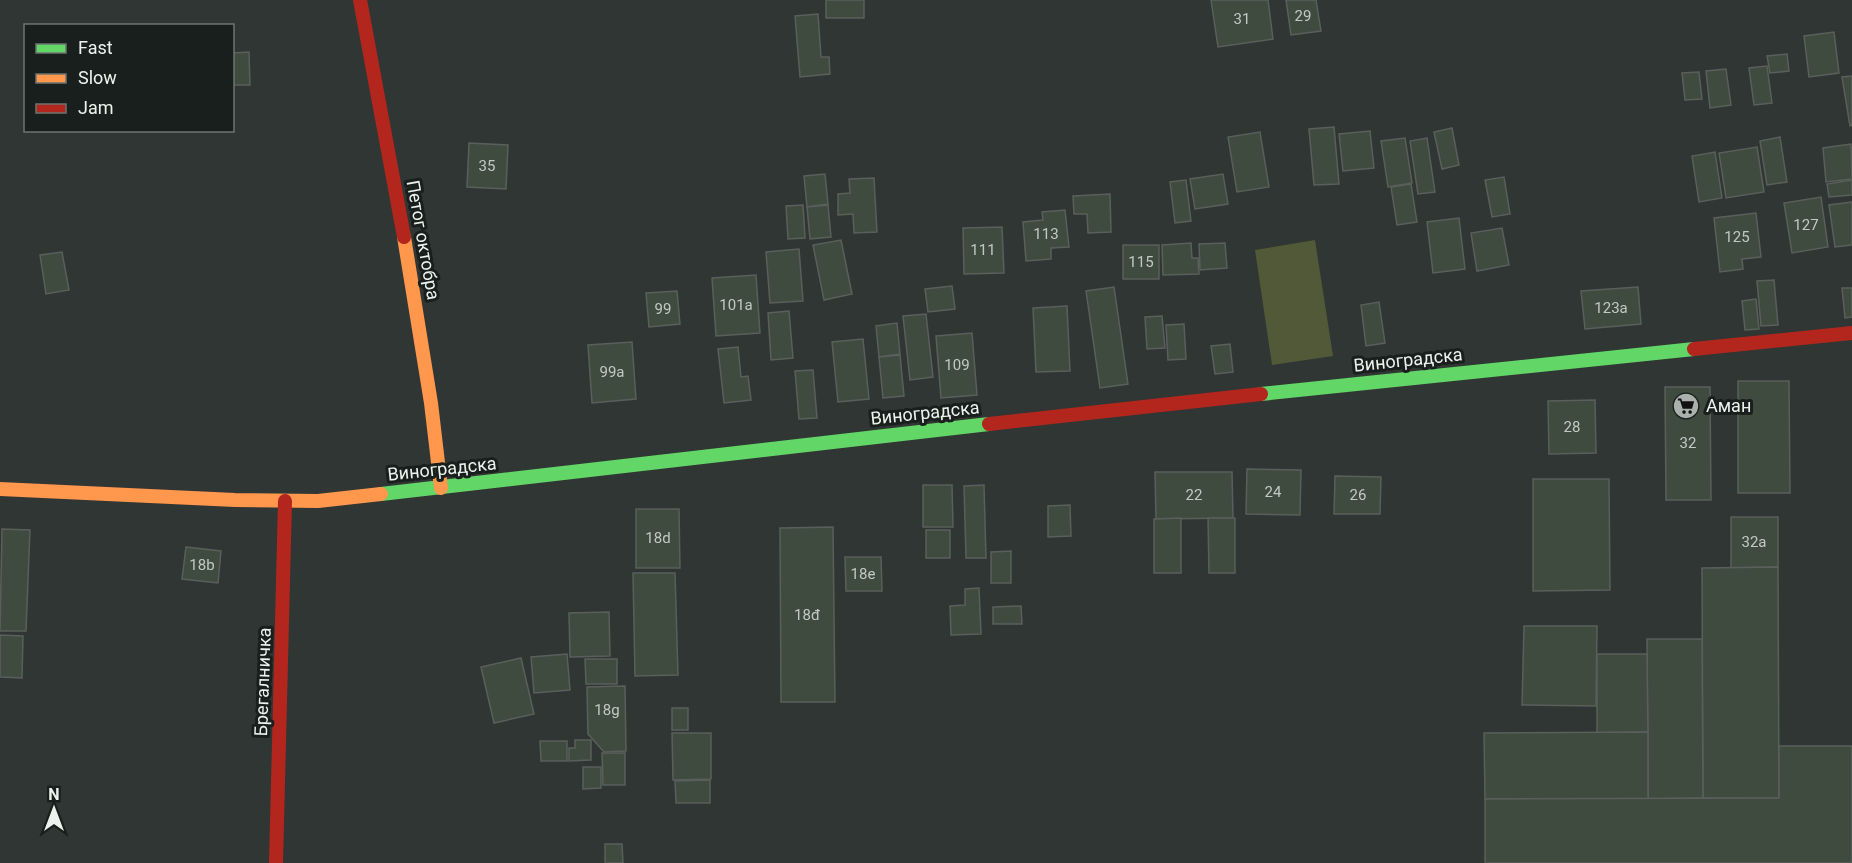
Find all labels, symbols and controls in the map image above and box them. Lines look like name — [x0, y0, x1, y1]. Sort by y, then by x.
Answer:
house number: 29 — [1295, 7, 1311, 25]
house number: 31 — [1234, 10, 1250, 28]
legend — [24, 24, 234, 132]
text: Fast — [78, 37, 113, 58]
text: Slow — [78, 67, 117, 88]
text: Jam — [78, 97, 114, 118]
house number: 35 — [479, 157, 495, 175]
street label: Петог октобра — [403, 178, 444, 301]
house number: 127 — [1793, 216, 1819, 234]
house number: 113 — [1033, 225, 1059, 243]
house number: 125 — [1724, 228, 1750, 246]
house number: 111 — [970, 241, 996, 259]
house number: 115 — [1128, 253, 1154, 271]
house number: 101a — [719, 296, 753, 314]
house number: 123a — [1594, 299, 1628, 317]
house number: 99 — [655, 300, 671, 318]
street label: Виноградска — [1352, 343, 1464, 376]
house number: 109 — [944, 356, 970, 374]
house number: 99a — [599, 363, 625, 381]
supermarket icon: Аман — [1671, 391, 1701, 421]
place label: Аман — [1706, 395, 1751, 416]
street label: Виноградска — [869, 396, 981, 429]
house number: 28 — [1564, 418, 1580, 436]
house number: 32 — [1680, 434, 1696, 452]
street label: Виноградска — [386, 452, 498, 485]
house number: 24 — [1265, 483, 1282, 501]
house number: 22 — [1186, 486, 1202, 504]
house number: 26 — [1350, 486, 1366, 504]
house number: 18d — [645, 529, 671, 547]
house number: 32a — [1741, 533, 1767, 551]
house number: 18b — [189, 556, 215, 574]
house number: 18e — [851, 565, 875, 583]
house number: 18đ — [794, 606, 820, 624]
street label: Брегалничка — [250, 627, 275, 737]
house number: 18g — [594, 701, 620, 719]
north arrow — [24, 779, 84, 839]
text: N — [48, 785, 60, 804]

